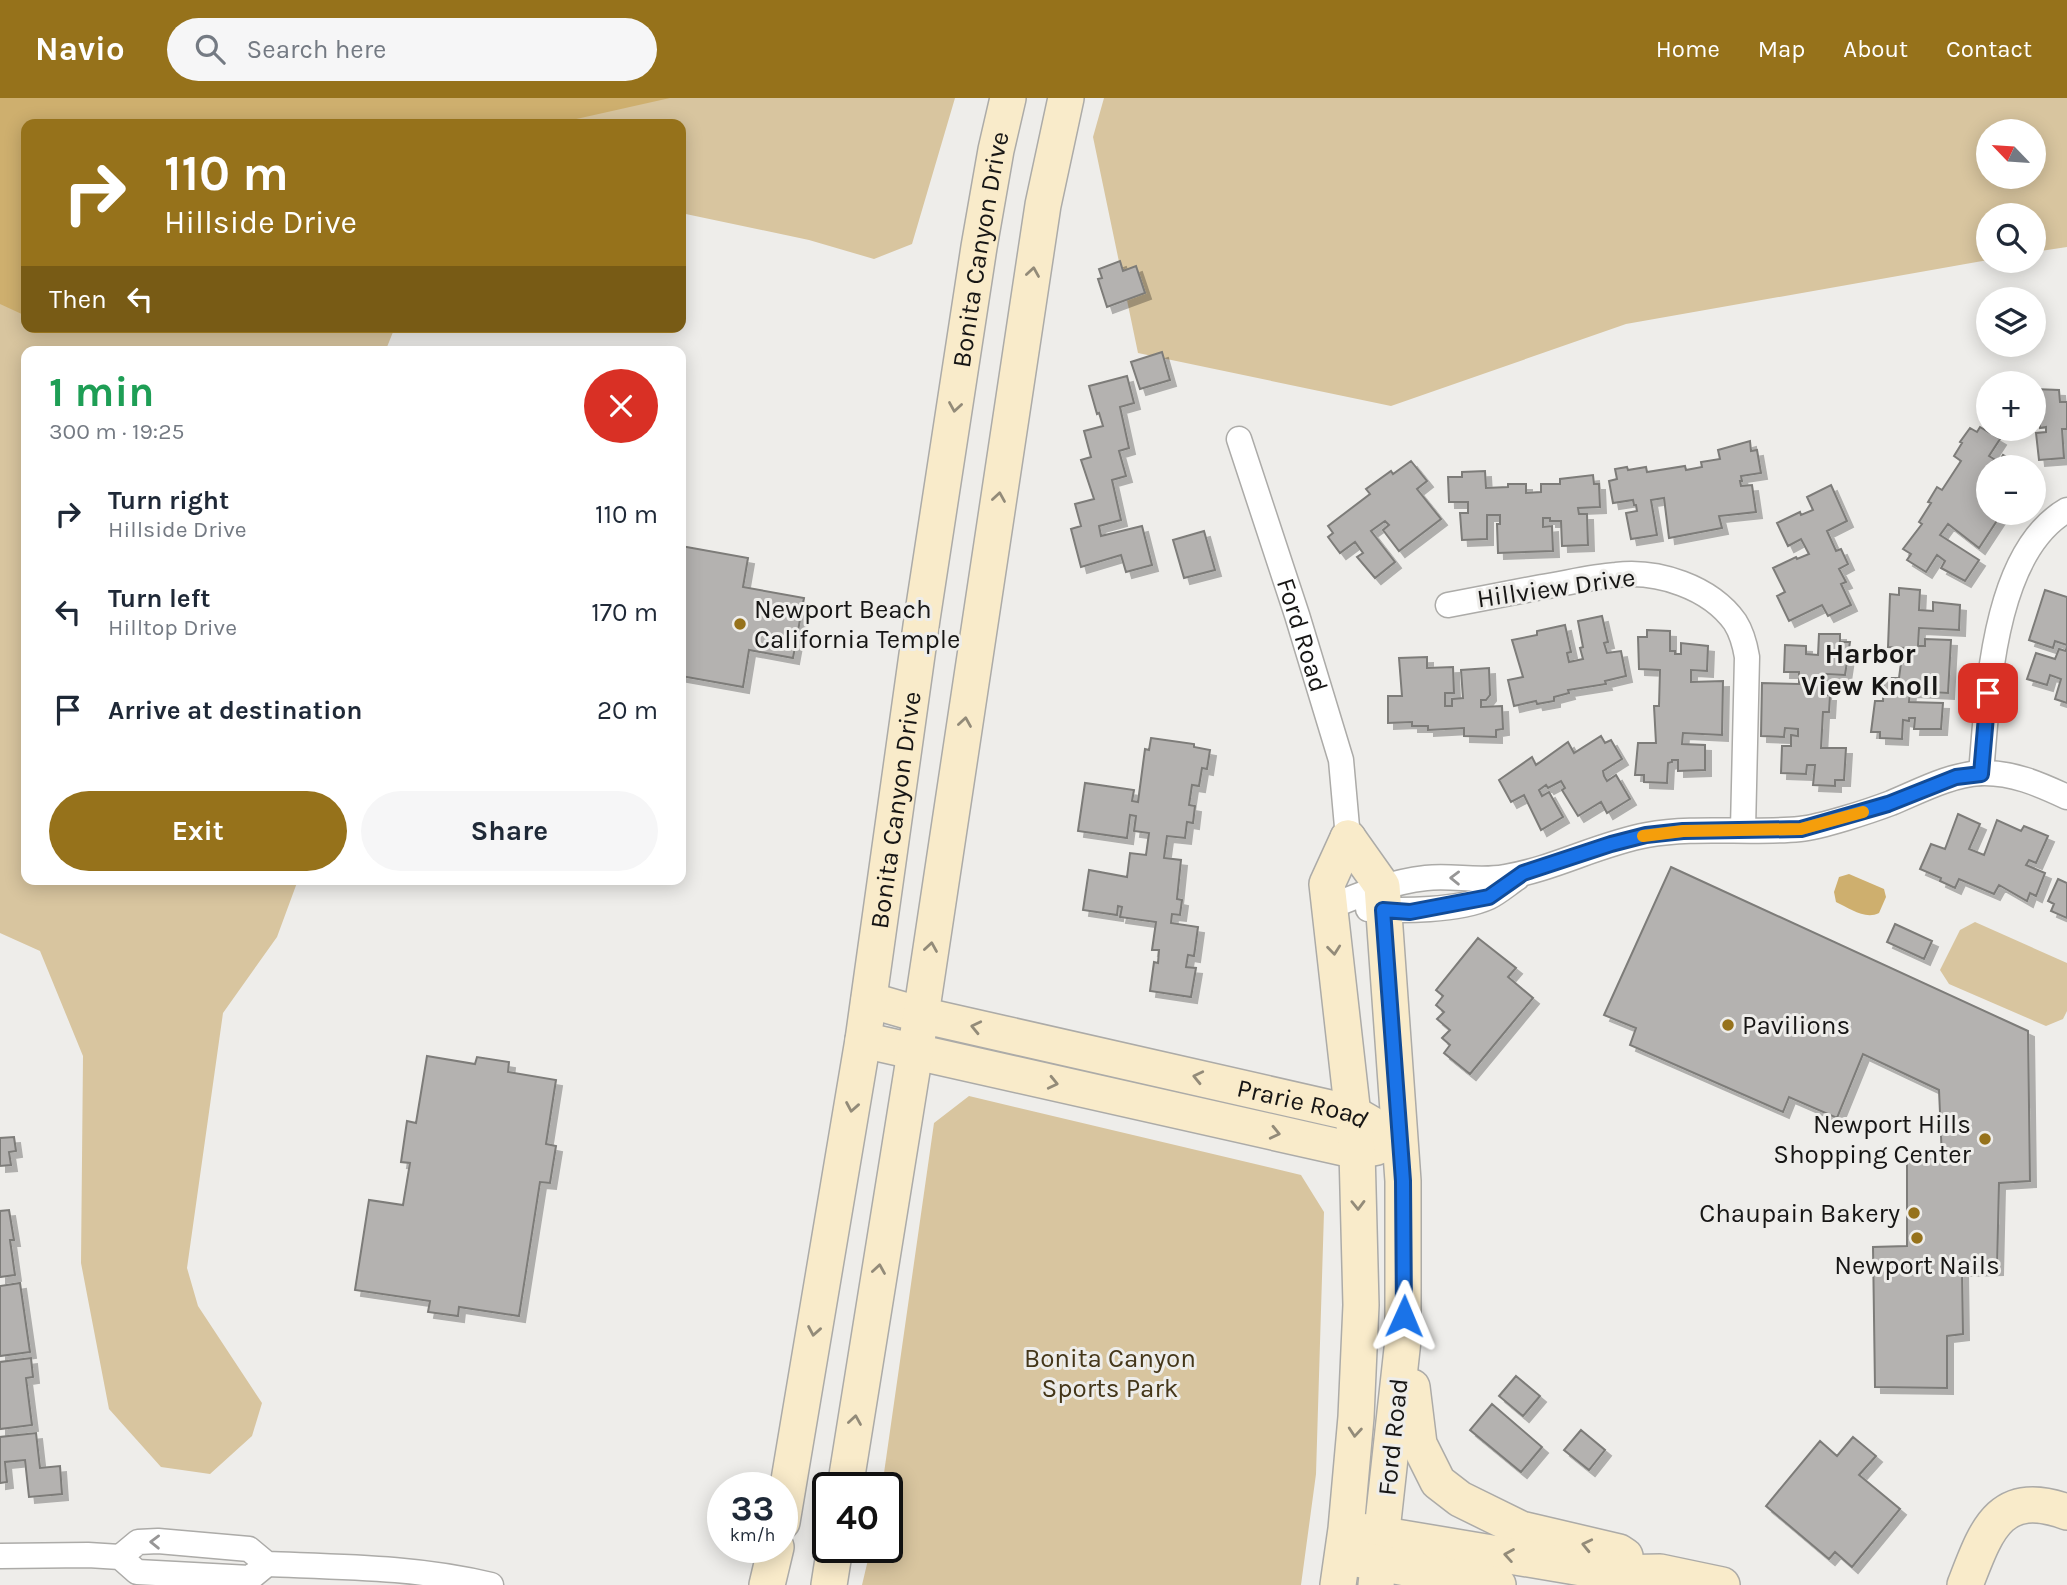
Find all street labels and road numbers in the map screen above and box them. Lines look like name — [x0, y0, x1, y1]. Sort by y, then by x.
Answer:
street label: Bonita Canyon Drive — [945, 128, 1015, 370]
street label: Hillview Drive — [1475, 562, 1637, 614]
street label: Ford Road — [1270, 574, 1335, 696]
street label: Bonita Canyon Drive — [863, 689, 927, 931]
street label: Prarie Road — [1234, 1072, 1375, 1135]
street label: Ford Road — [1371, 1377, 1415, 1497]

